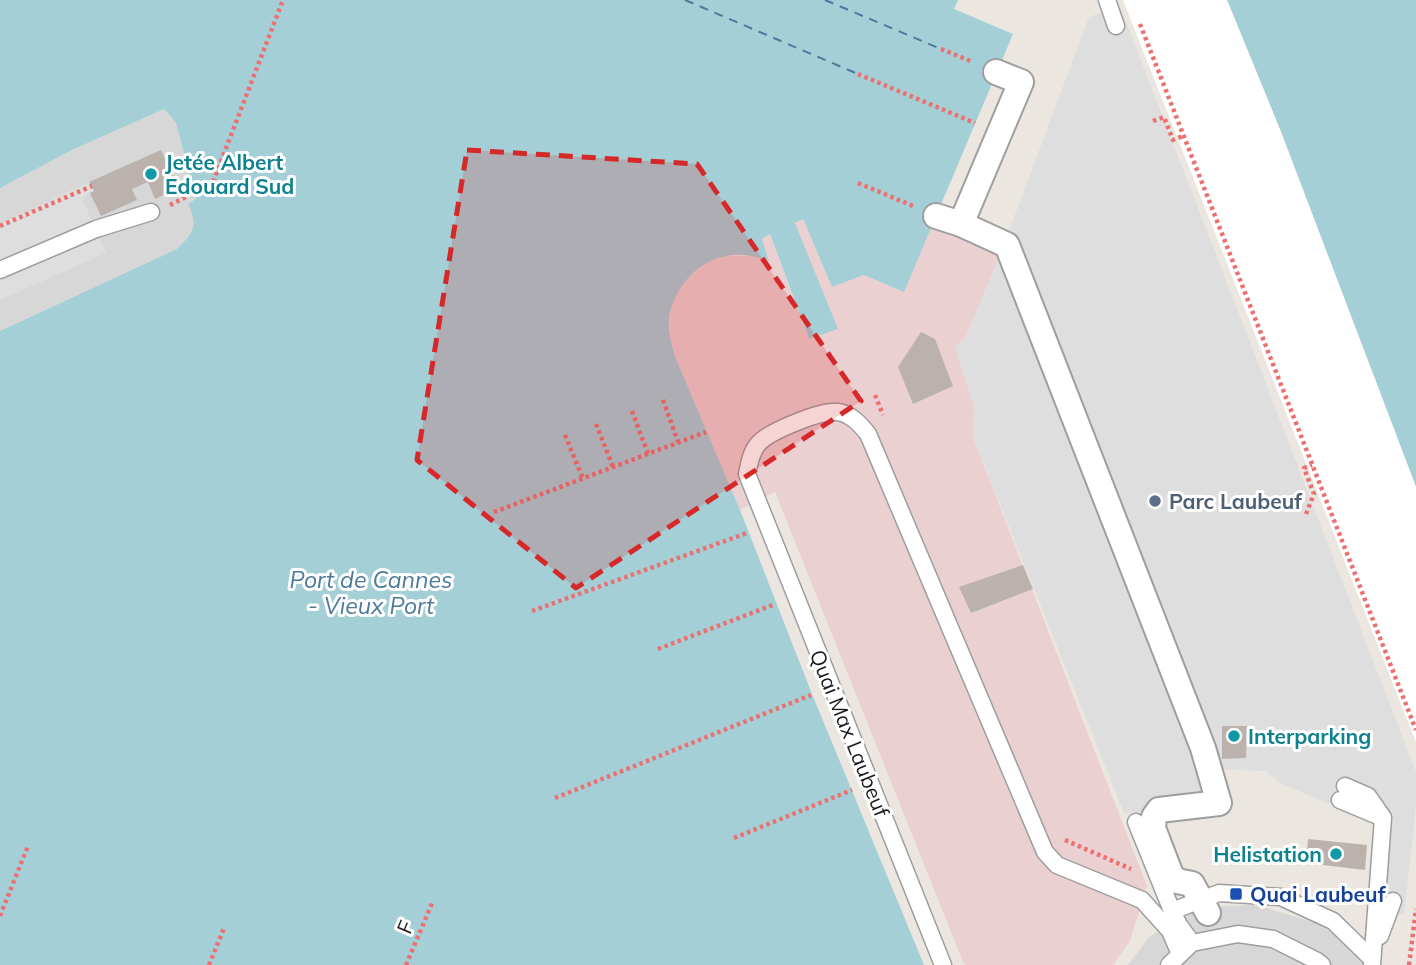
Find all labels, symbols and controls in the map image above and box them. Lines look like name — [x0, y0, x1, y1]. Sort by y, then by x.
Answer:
place label: Jetée Albert Edouard Sud — [165, 149, 294, 199]
marker: Jetée Albert Edouard Sud — [143, 166, 159, 182]
place label: Parc Laubeuf — [1169, 488, 1303, 514]
marker: Parc Laubeuf — [1147, 493, 1163, 509]
water label: Port de Cannes - Vieux Port — [290, 565, 452, 620]
street label: Quai Max Laubeuf — [805, 646, 896, 821]
place label: Interparking — [1248, 723, 1371, 749]
marker: Interparking — [1226, 728, 1242, 744]
place label: Helistation — [1213, 841, 1322, 867]
marker: Helistation — [1328, 846, 1344, 862]
place label: Quai Laubeuf — [1250, 881, 1387, 907]
marker: Quai Laubeuf — [1228, 886, 1244, 902]
street label: F — [391, 916, 419, 938]

